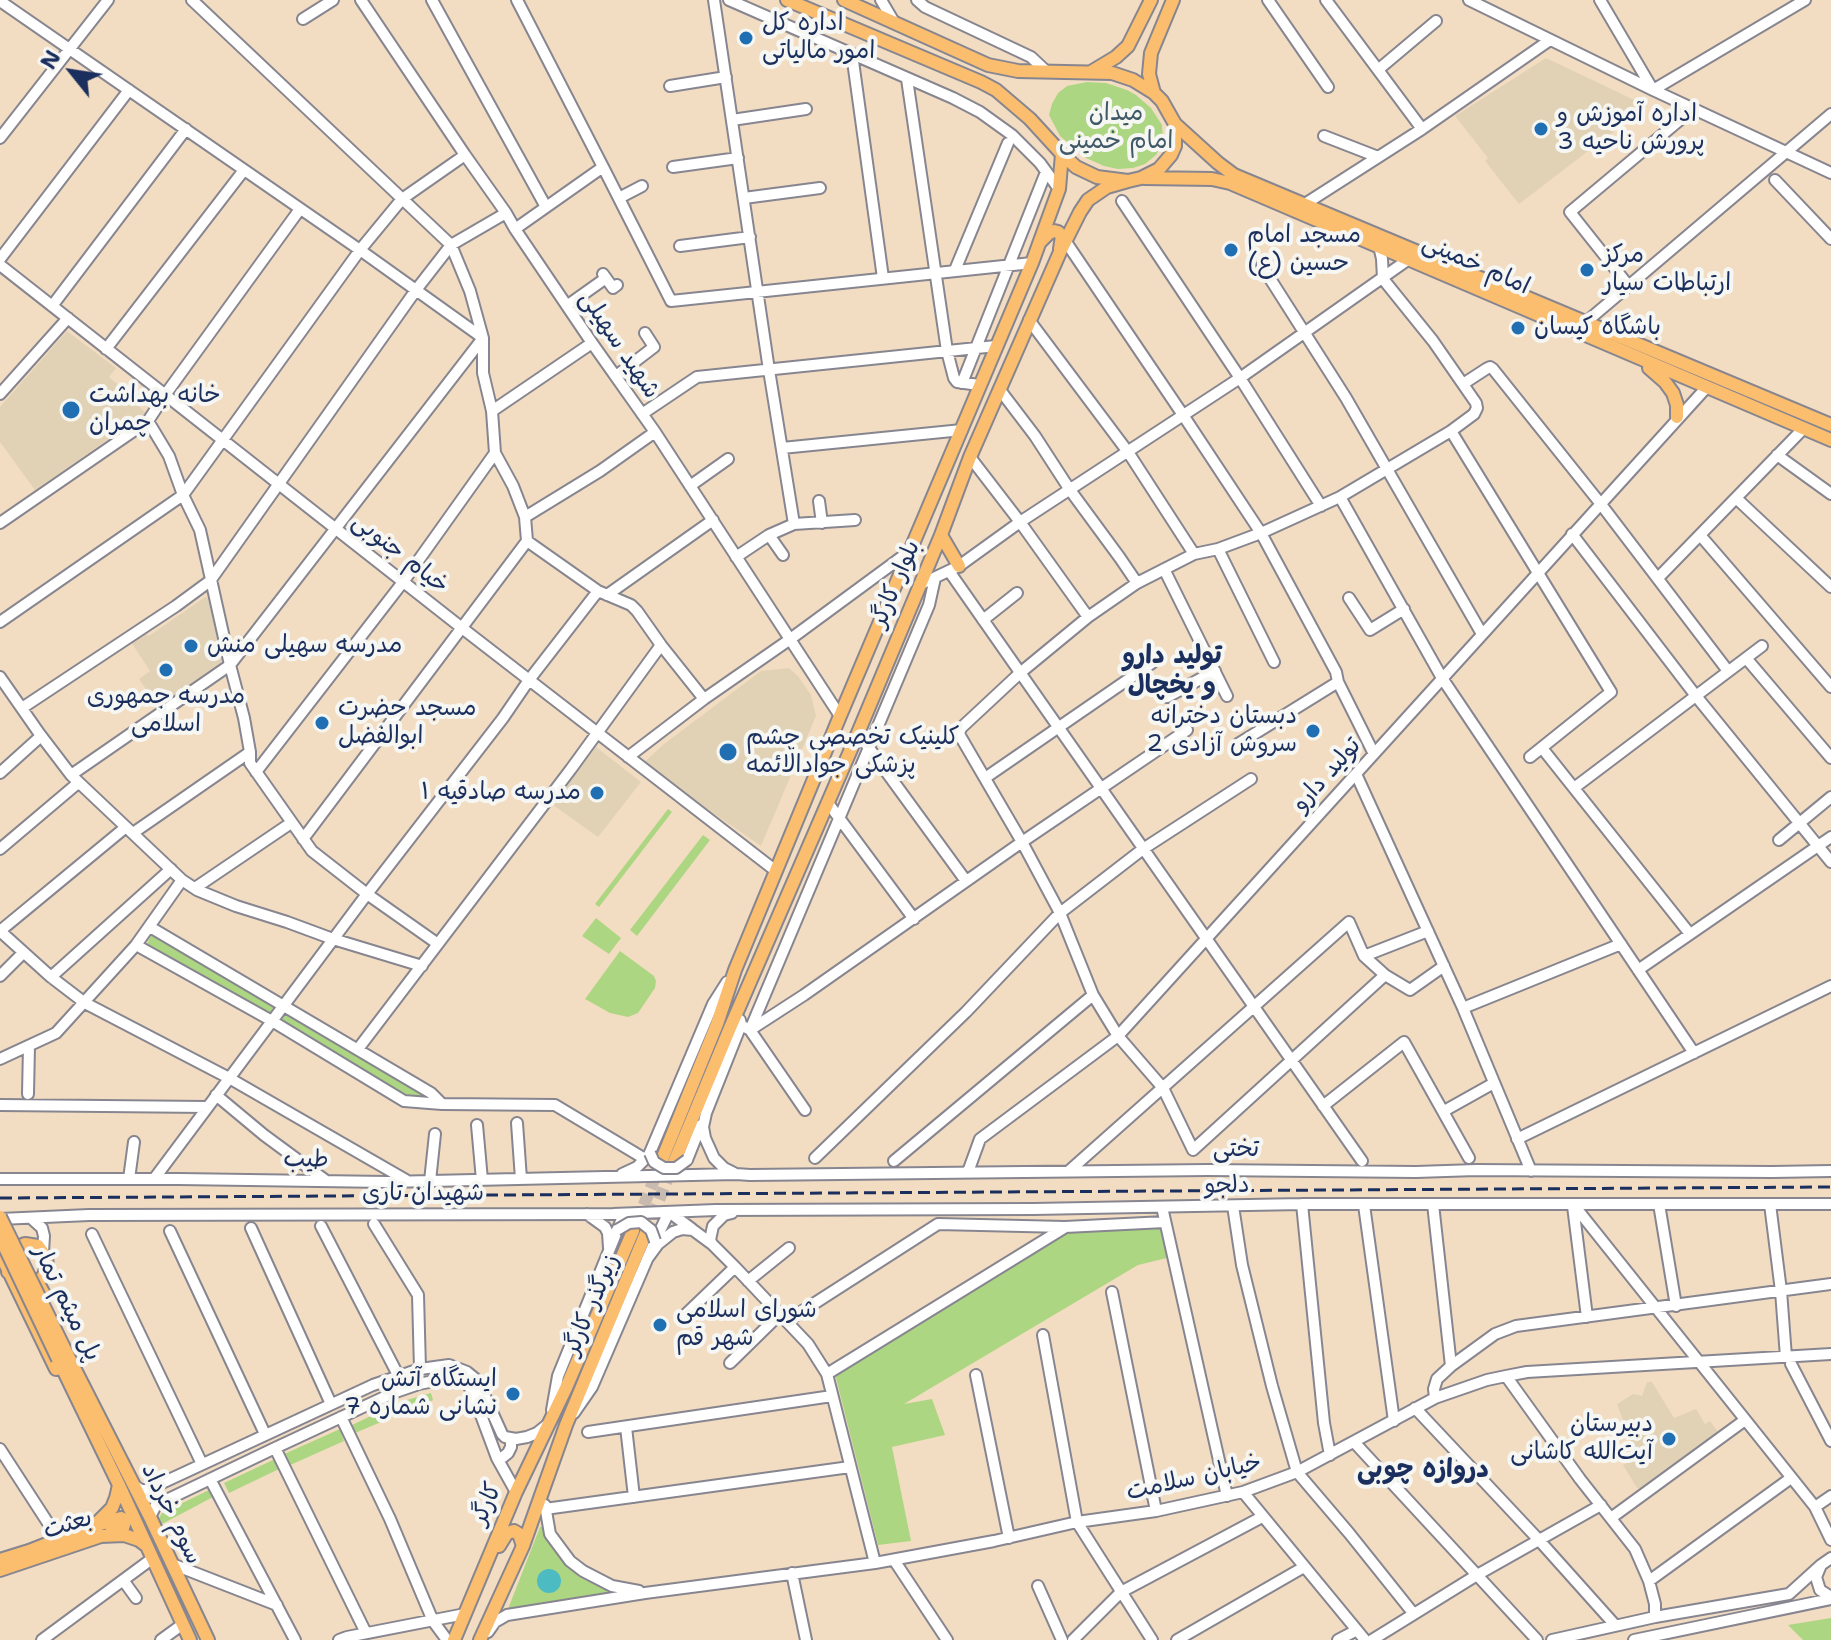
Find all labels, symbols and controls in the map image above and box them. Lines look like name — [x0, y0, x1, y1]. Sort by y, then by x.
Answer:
place label: اداره کل امور مالیاتی — [762, 10, 875, 66]
marker: اداره کل امور مالیاتی — [737, 29, 755, 47]
north arrow — [32, 32, 112, 112]
text: N — [34, 45, 68, 75]
park label: میدان امام خمینی — [1059, 100, 1173, 156]
place label: اداره آموزش و پرورش ناحیه 3 — [1557, 101, 1705, 157]
marker: اداره آموزش و پرورش ناحیه 3 — [1532, 120, 1550, 138]
place label: مسجد امام حسین (ع) — [1247, 222, 1361, 278]
street label: امام خمینی — [1418, 229, 1534, 301]
marker: مسجد امام حسین (ع) — [1222, 241, 1240, 259]
place label: مرکز ارتباطات سیار — [1603, 242, 1731, 298]
marker: مرکز ارتباطات سیار — [1578, 261, 1596, 279]
street label: شهید سهیلی — [572, 286, 666, 404]
place label: باشگاه کیسان — [1534, 314, 1661, 342]
marker: باشگاه کیسان — [1509, 319, 1527, 337]
place label: خانه بهداشت چمران — [89, 382, 221, 438]
marker: خانه بهداشت چمران — [60, 399, 82, 421]
street label: خیام جنوبی — [346, 507, 454, 601]
street label: بلوار کارگر — [865, 536, 927, 632]
place label: مدرسه سهیلی منش — [207, 632, 402, 660]
marker: مدرسه سهیلی منش — [182, 637, 200, 655]
district label: تولید دارو و یخچال — [1122, 640, 1222, 702]
marker: مدرسه جمهوری اسلامی — [157, 661, 175, 679]
place label: مدرسه جمهوری اسلامی — [87, 683, 245, 739]
place label: مسجد حضرت ابوالفضل — [338, 695, 477, 751]
place label: دبستان دخترانه سروش آزادی 2 — [1146, 703, 1297, 759]
marker: مسجد حضرت ابوالفضل — [313, 714, 331, 732]
marker: دبستان دخترانه سروش آزادی 2 — [1304, 722, 1322, 740]
place label: کلینیک تخصصی چشم پزشکی جوادالائمه — [746, 724, 959, 780]
street label: تولید دارو — [1286, 732, 1368, 818]
marker: کلینیک تخصصی چشم پزشکی جوادالائمه — [717, 741, 739, 763]
place label: مدرسه صادقیه ۱ — [421, 779, 581, 807]
marker: مدرسه صادقیه ۱ — [588, 784, 606, 802]
street label: تختی — [1213, 1136, 1259, 1164]
street label: طیب — [283, 1145, 329, 1175]
street label: دلجو — [1204, 1171, 1250, 1201]
street label: شهیدان تاری — [362, 1180, 484, 1208]
street label: پل میثم تمار — [25, 1240, 107, 1366]
street label: زیرگذر کارگر — [558, 1250, 626, 1360]
place label: شورای اسلامی شهر قم — [676, 1297, 817, 1353]
marker: شورای اسلامی شهر قم — [651, 1316, 669, 1334]
place label: ایستگاه آتش نشانی شماره 7 — [344, 1366, 497, 1422]
marker: ایستگاه آتش نشانی شماره 7 — [504, 1385, 522, 1403]
place label: دبیرستان آیت‌الله کاشانی — [1510, 1411, 1653, 1467]
marker: دبیرستان آیت‌الله کاشانی — [1660, 1430, 1678, 1448]
street label: خیابان سلامت — [1124, 1448, 1264, 1508]
district label: دروازه چوبی — [1357, 1454, 1489, 1486]
street label: سوم خرداد — [134, 1459, 208, 1569]
street label: کارگر — [465, 1479, 509, 1529]
street label: بعثت — [40, 1504, 96, 1546]

